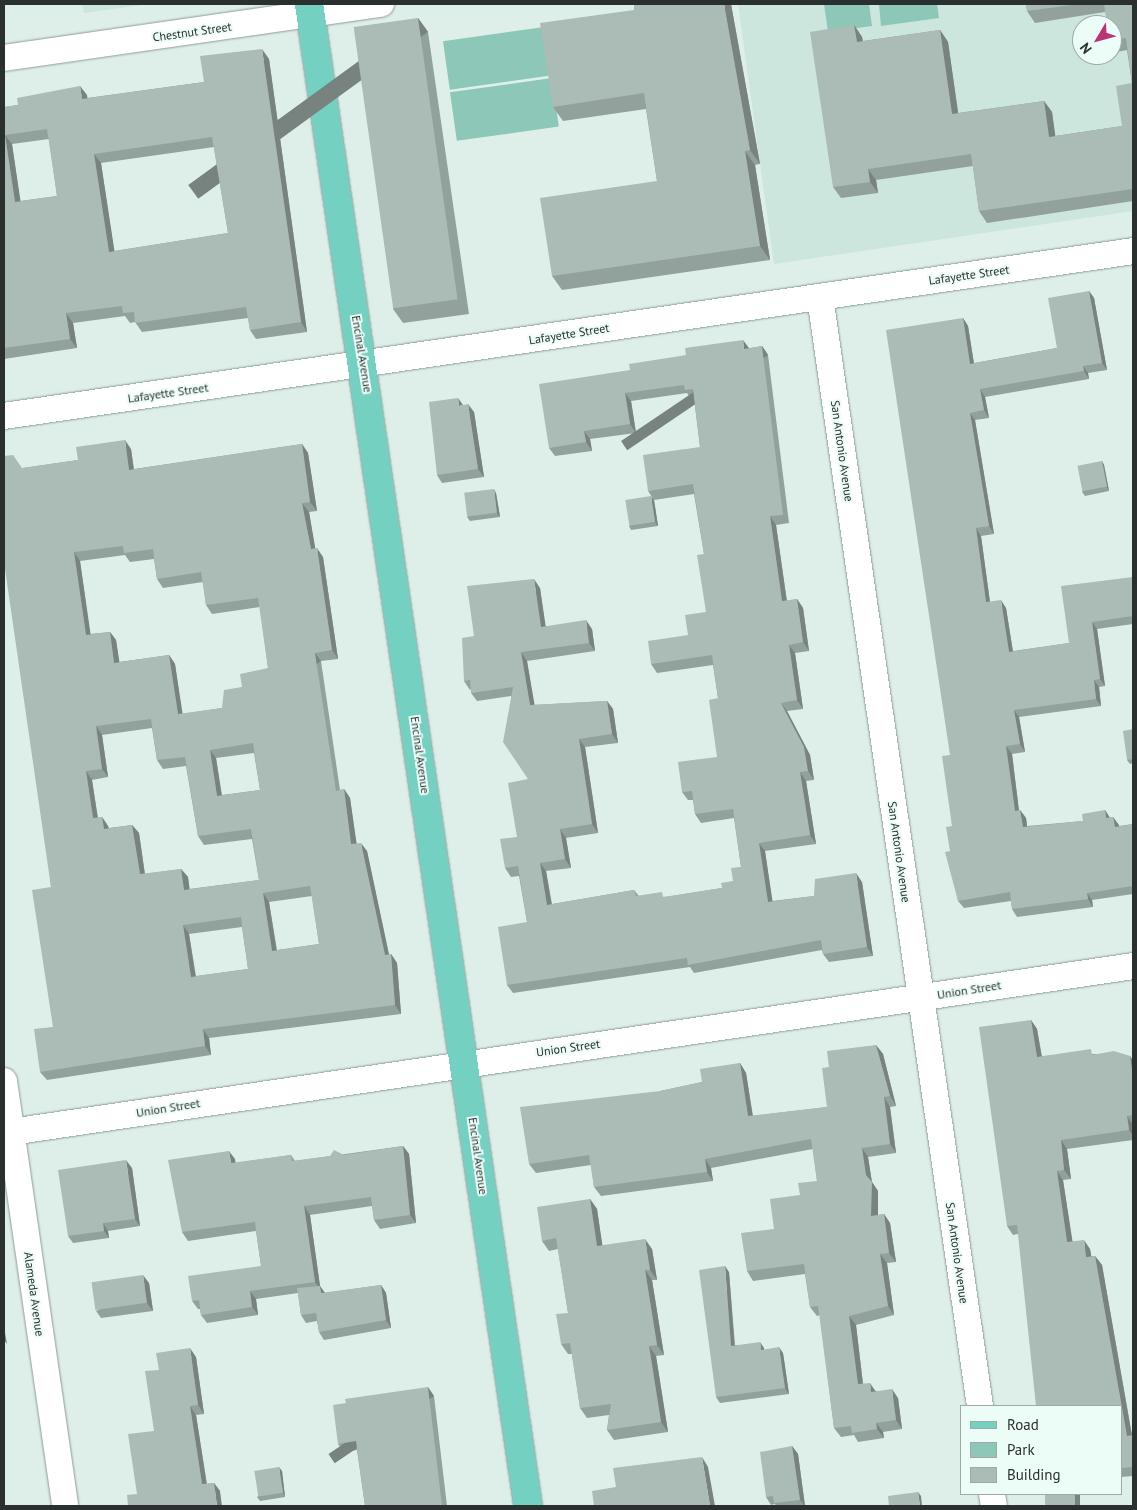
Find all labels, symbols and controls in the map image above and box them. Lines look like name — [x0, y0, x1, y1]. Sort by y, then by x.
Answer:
north arrow — [1072, 15, 1122, 65]
street label: Chestnut Street — [152, 19, 232, 45]
text: N — [1076, 39, 1096, 58]
street label: Lafayette Street — [928, 262, 1010, 288]
street label: Encinal Avenue — [349, 314, 375, 394]
street label: Lafayette Street — [528, 321, 610, 347]
street label: Lafayette Street — [127, 380, 209, 406]
street label: San Antonio Avenue — [828, 399, 856, 503]
street label: Encinal Avenue — [407, 715, 433, 795]
street label: San Antonio Avenue — [885, 800, 913, 904]
street label: Union Street — [936, 978, 1002, 1002]
street label: Union Street — [535, 1036, 601, 1060]
street label: Union Street — [135, 1096, 201, 1120]
street label: Encinal Avenue — [465, 1116, 491, 1196]
street label: San Antonio Avenue — [943, 1201, 971, 1305]
street label: Alameda Avenue — [21, 1251, 47, 1337]
legend — [960, 1405, 1122, 1495]
text: Road — [1007, 1415, 1039, 1434]
text: Park — [1007, 1440, 1035, 1459]
text: Building — [1007, 1465, 1061, 1484]

